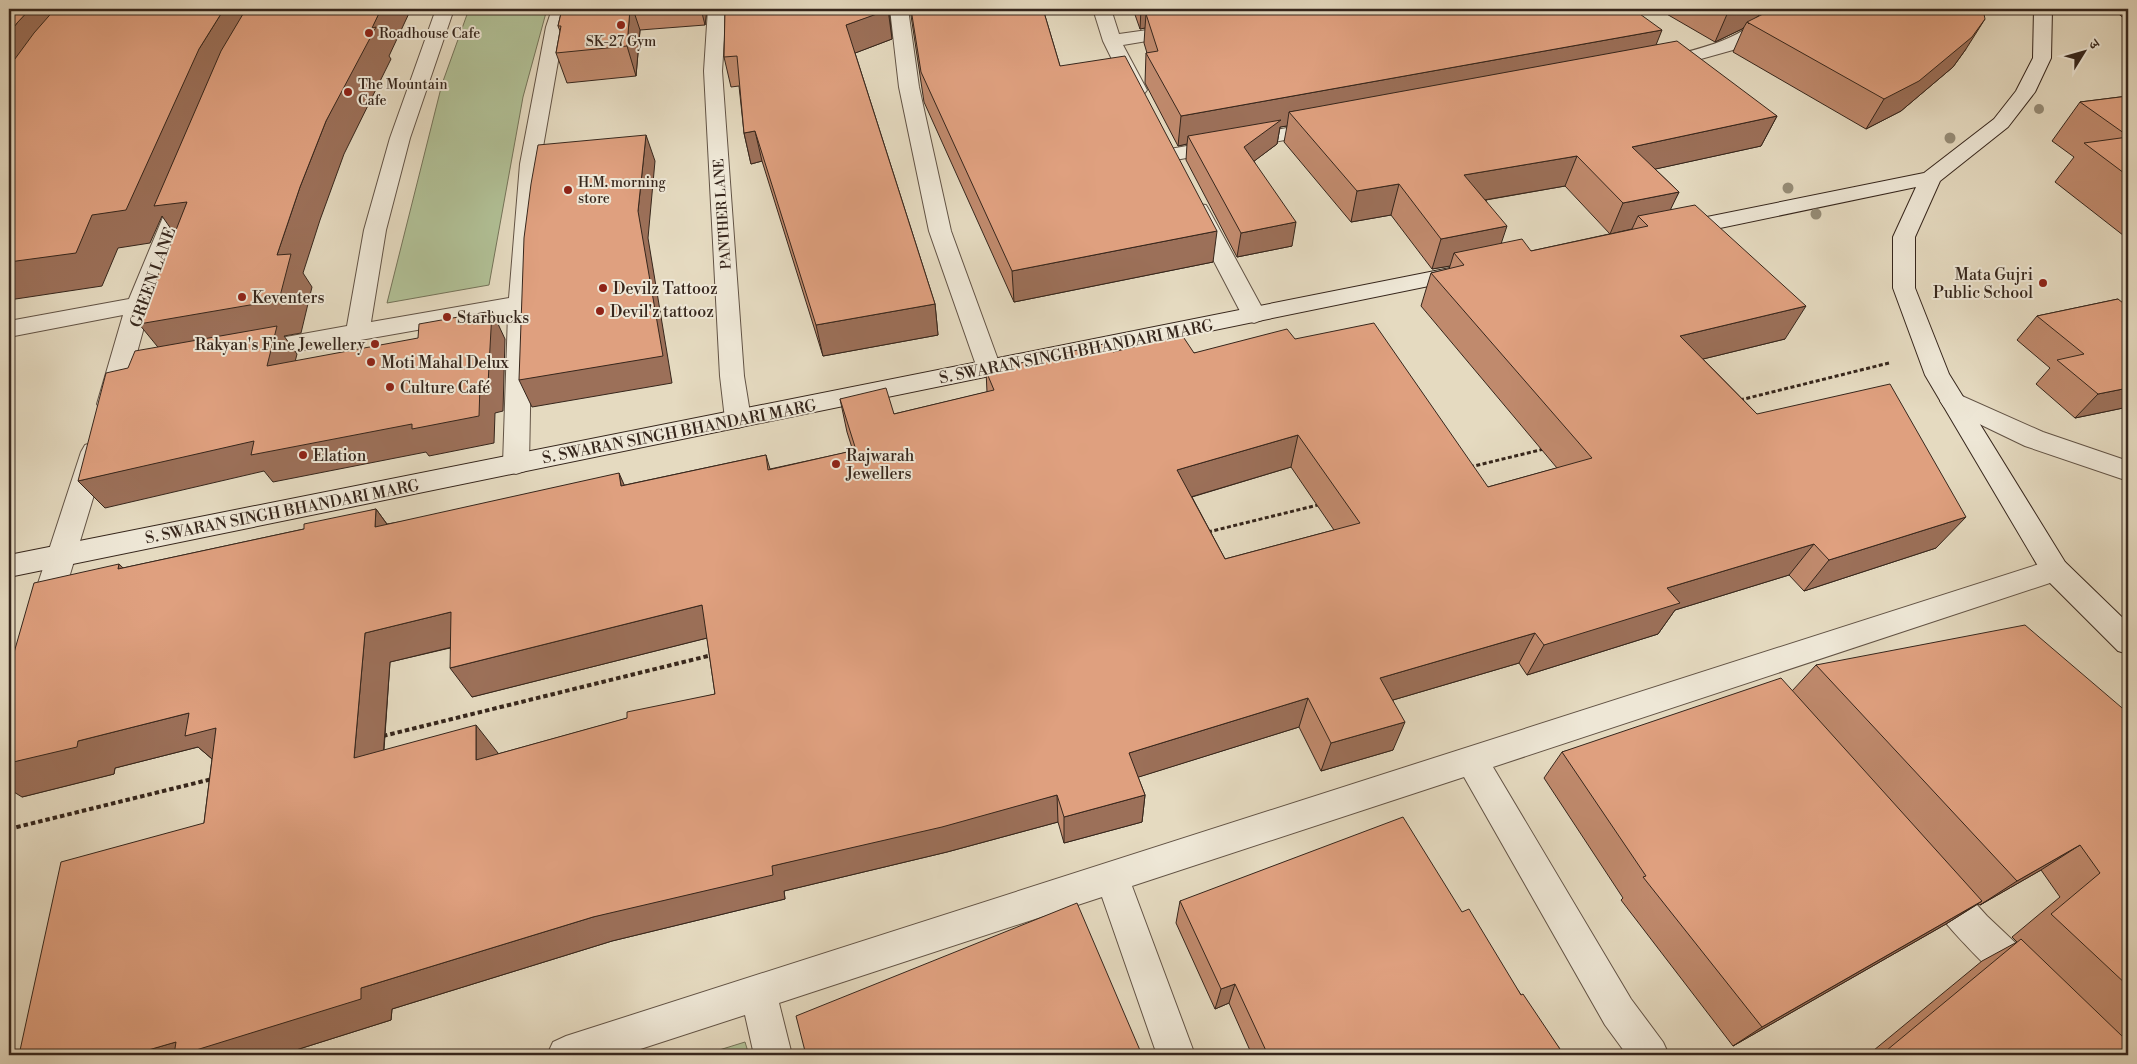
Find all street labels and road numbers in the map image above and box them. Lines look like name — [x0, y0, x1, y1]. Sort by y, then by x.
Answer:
street label: PANTHER LANE — [710, 158, 736, 270]
street label: GREEN LANE — [126, 224, 180, 330]
street label: S. SWARAN SINGH BHANDARI MARG — [937, 316, 1215, 388]
street label: S. SWARAN SINGH BHANDARI MARG — [540, 396, 818, 468]
street label: S. SWARAN SINGH BHANDARI MARG — [143, 476, 421, 548]

